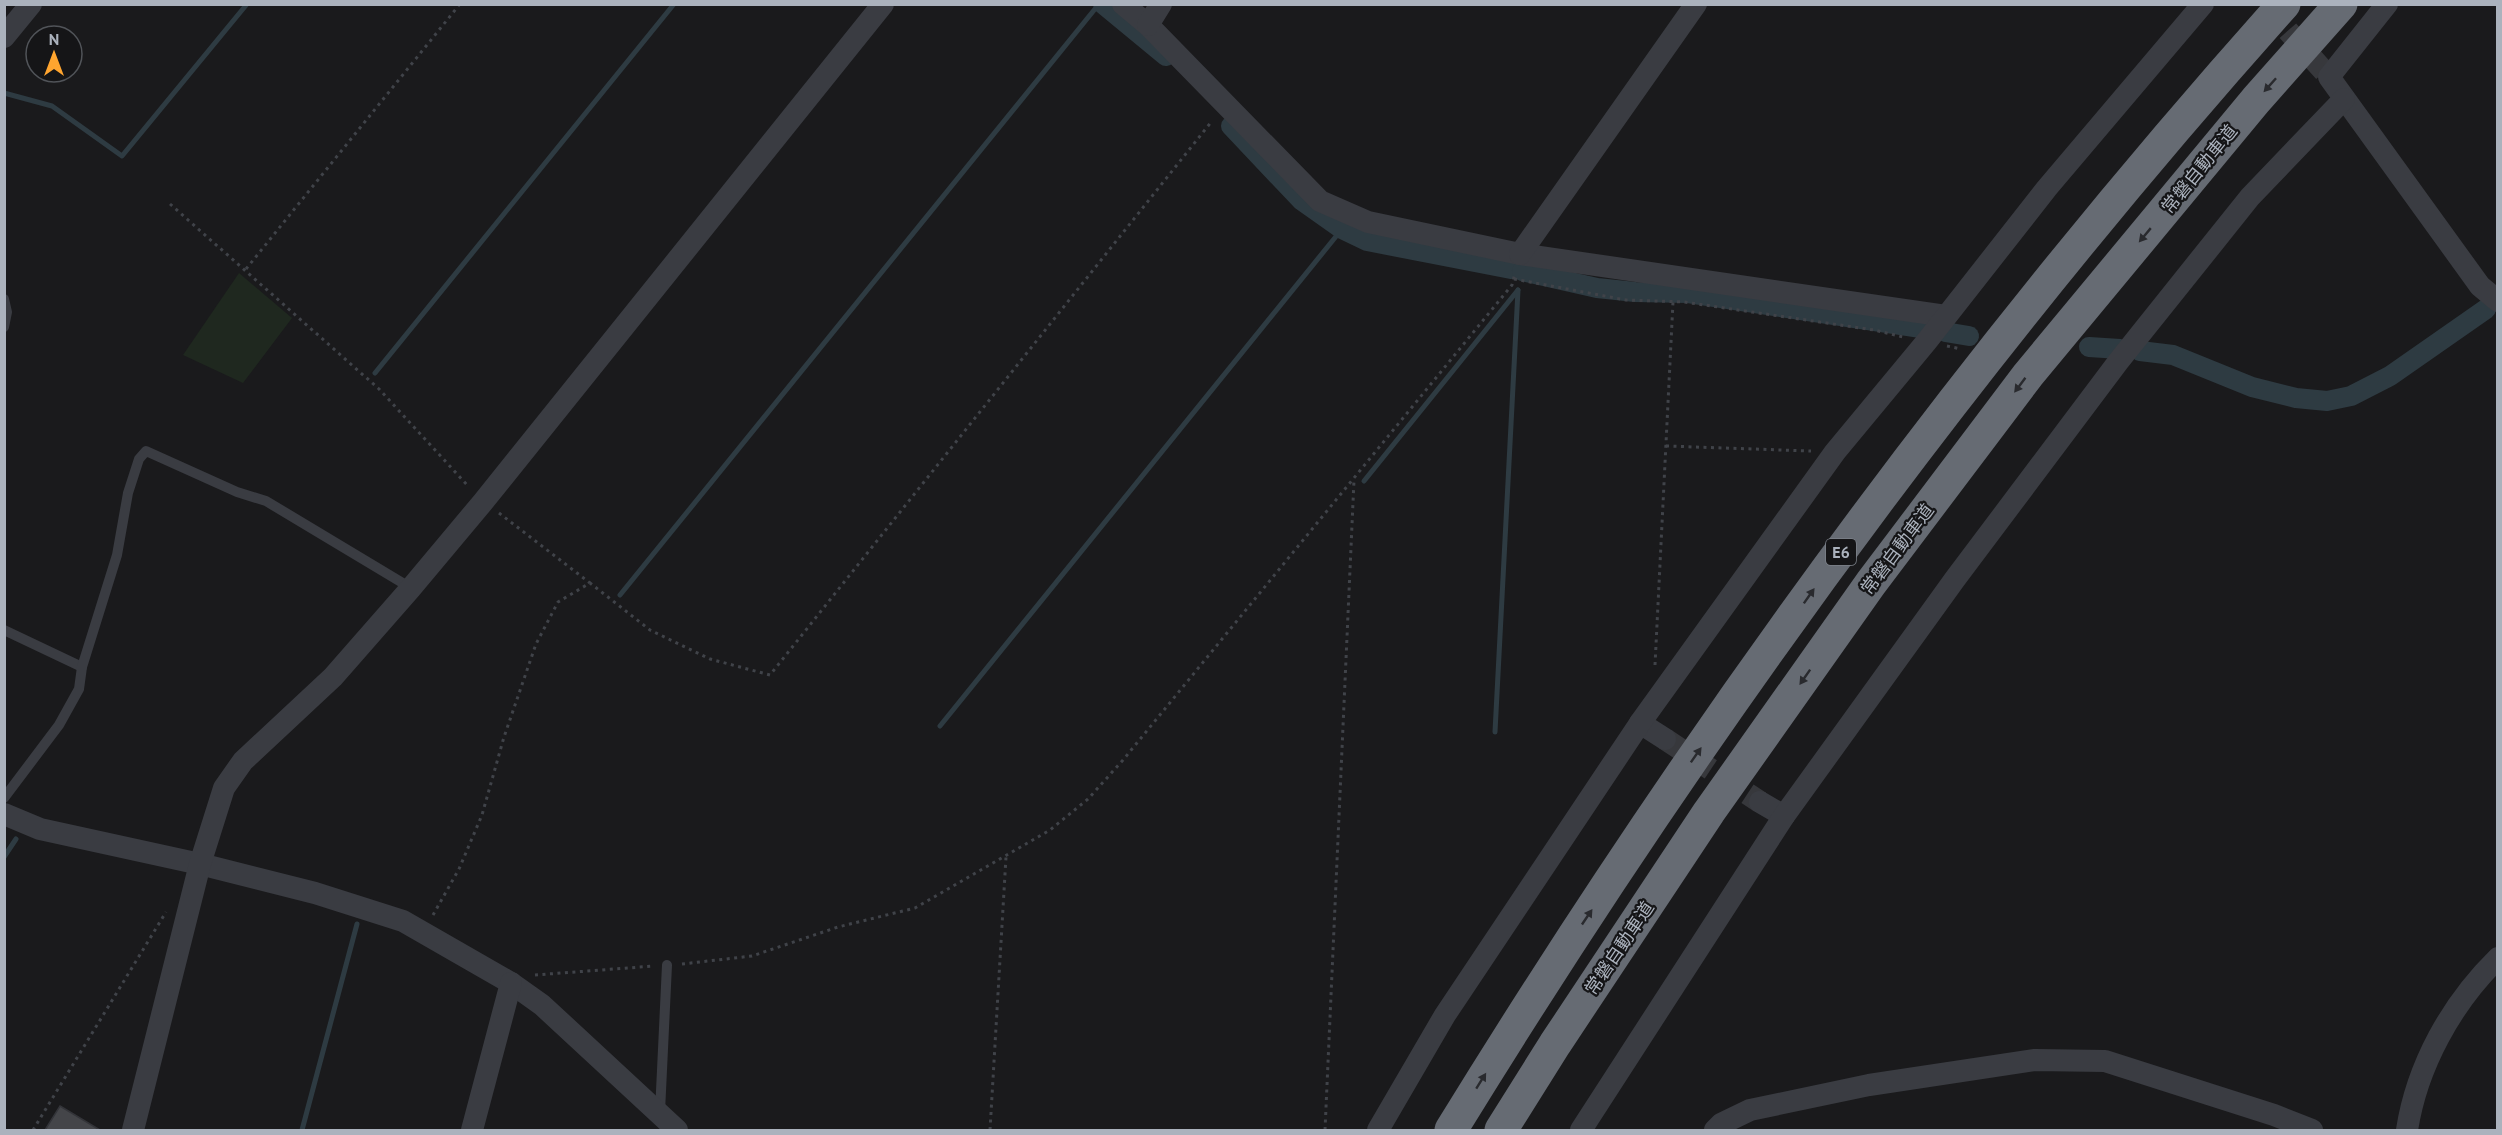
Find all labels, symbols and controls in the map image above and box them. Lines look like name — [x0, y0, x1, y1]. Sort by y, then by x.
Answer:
north arrow — [24, 24, 84, 84]
text: N — [49, 29, 59, 49]
one-way arrow — [2264, 77, 2277, 92]
street label: 常磐自動車道 — [2156, 120, 2242, 218]
one-way arrow — [2139, 227, 2152, 242]
one-way arrow — [2015, 377, 2027, 392]
street label: 常磐自動車道 — [1855, 499, 1939, 599]
road number: E6 — [1826, 539, 1856, 565]
one-way arrow — [1803, 589, 1815, 605]
one-way arrow — [1799, 668, 1811, 684]
one-way arrow — [1690, 748, 1702, 764]
street label: 常磐自動車道 — [1579, 897, 1659, 999]
one-way arrow — [1581, 909, 1592, 925]
one-way arrow — [1476, 1073, 1487, 1089]

